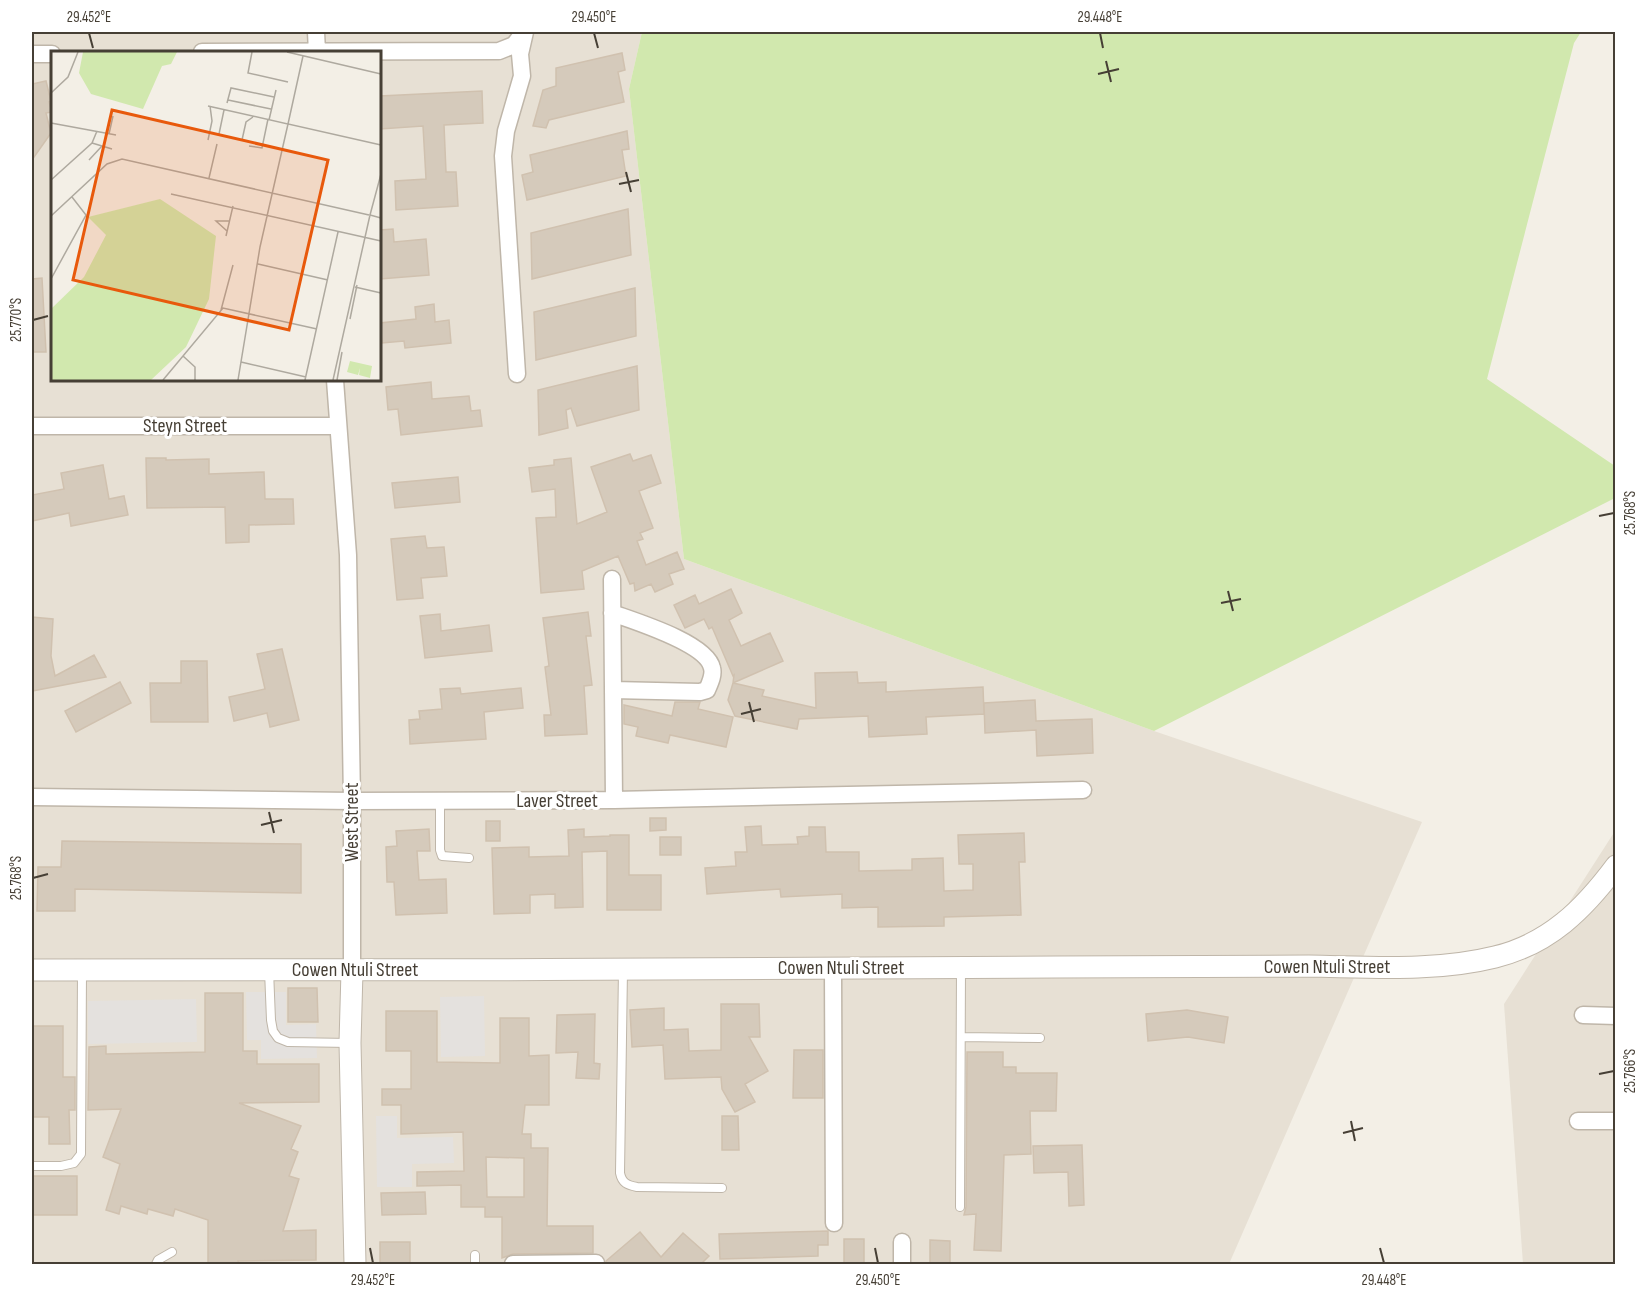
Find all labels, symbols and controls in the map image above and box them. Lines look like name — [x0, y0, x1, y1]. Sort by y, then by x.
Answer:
text: 29.452°E — [67, 8, 111, 27]
text: 29.450°E — [572, 8, 616, 27]
text: 29.448°E — [1078, 8, 1122, 27]
inset map — [51, 51, 381, 381]
text: 25.770°S — [7, 298, 26, 342]
street label: Steyn Street — [143, 414, 227, 438]
text: 25.768°S — [1621, 491, 1640, 535]
street label: West Street — [340, 782, 364, 862]
street label: Laver Street — [516, 789, 598, 813]
text: 25.768°S — [7, 856, 26, 900]
street label: Cowen Ntuli Street — [1264, 955, 1390, 979]
street label: Cowen Ntuli Street — [778, 956, 904, 980]
street label: Cowen Ntuli Street — [292, 958, 418, 982]
text: 25.766°S — [1621, 1049, 1640, 1093]
text: 29.452°E — [351, 1271, 395, 1290]
text: 29.450°E — [856, 1271, 900, 1290]
text: 29.448°E — [1362, 1271, 1406, 1290]

